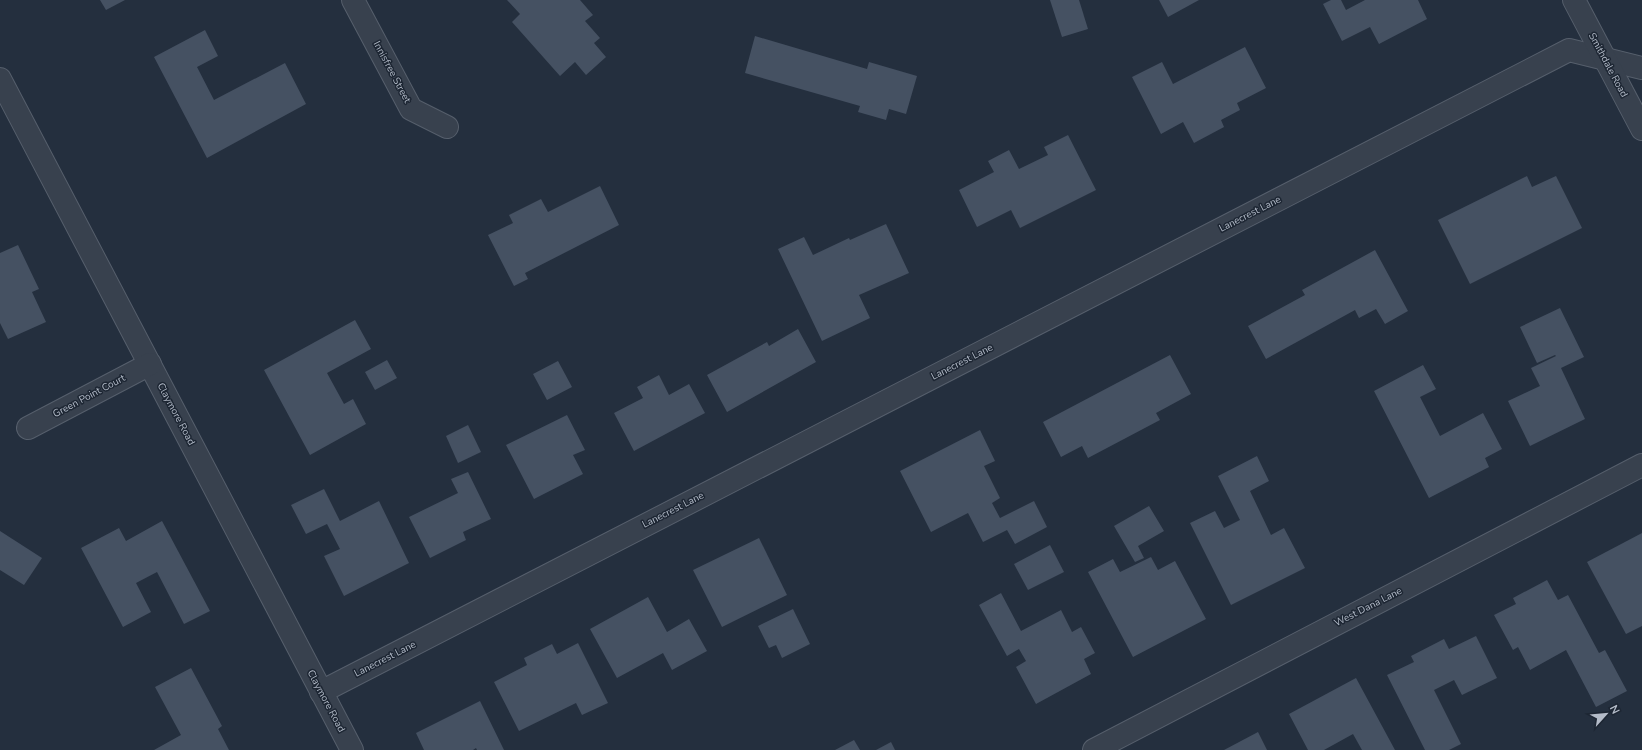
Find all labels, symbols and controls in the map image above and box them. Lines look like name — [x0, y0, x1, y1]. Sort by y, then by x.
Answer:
street label: Smithdale Road — [1585, 30, 1631, 100]
street label: Innisfree Street — [370, 39, 414, 106]
street label: Lanecrest Lane — [1217, 192, 1283, 236]
street label: Lanecrest Lane — [929, 340, 995, 384]
street label: Green Point Court — [50, 371, 128, 421]
street label: Claymore Road — [154, 380, 198, 448]
street label: Lanecrest Lane — [640, 488, 706, 532]
street label: West Dana Lane — [1332, 584, 1404, 630]
street label: Lanecrest Lane — [352, 637, 418, 681]
street label: Claymore Road — [304, 667, 348, 735]
north arrow — [1586, 694, 1626, 734]
text: N — [1606, 703, 1623, 717]

